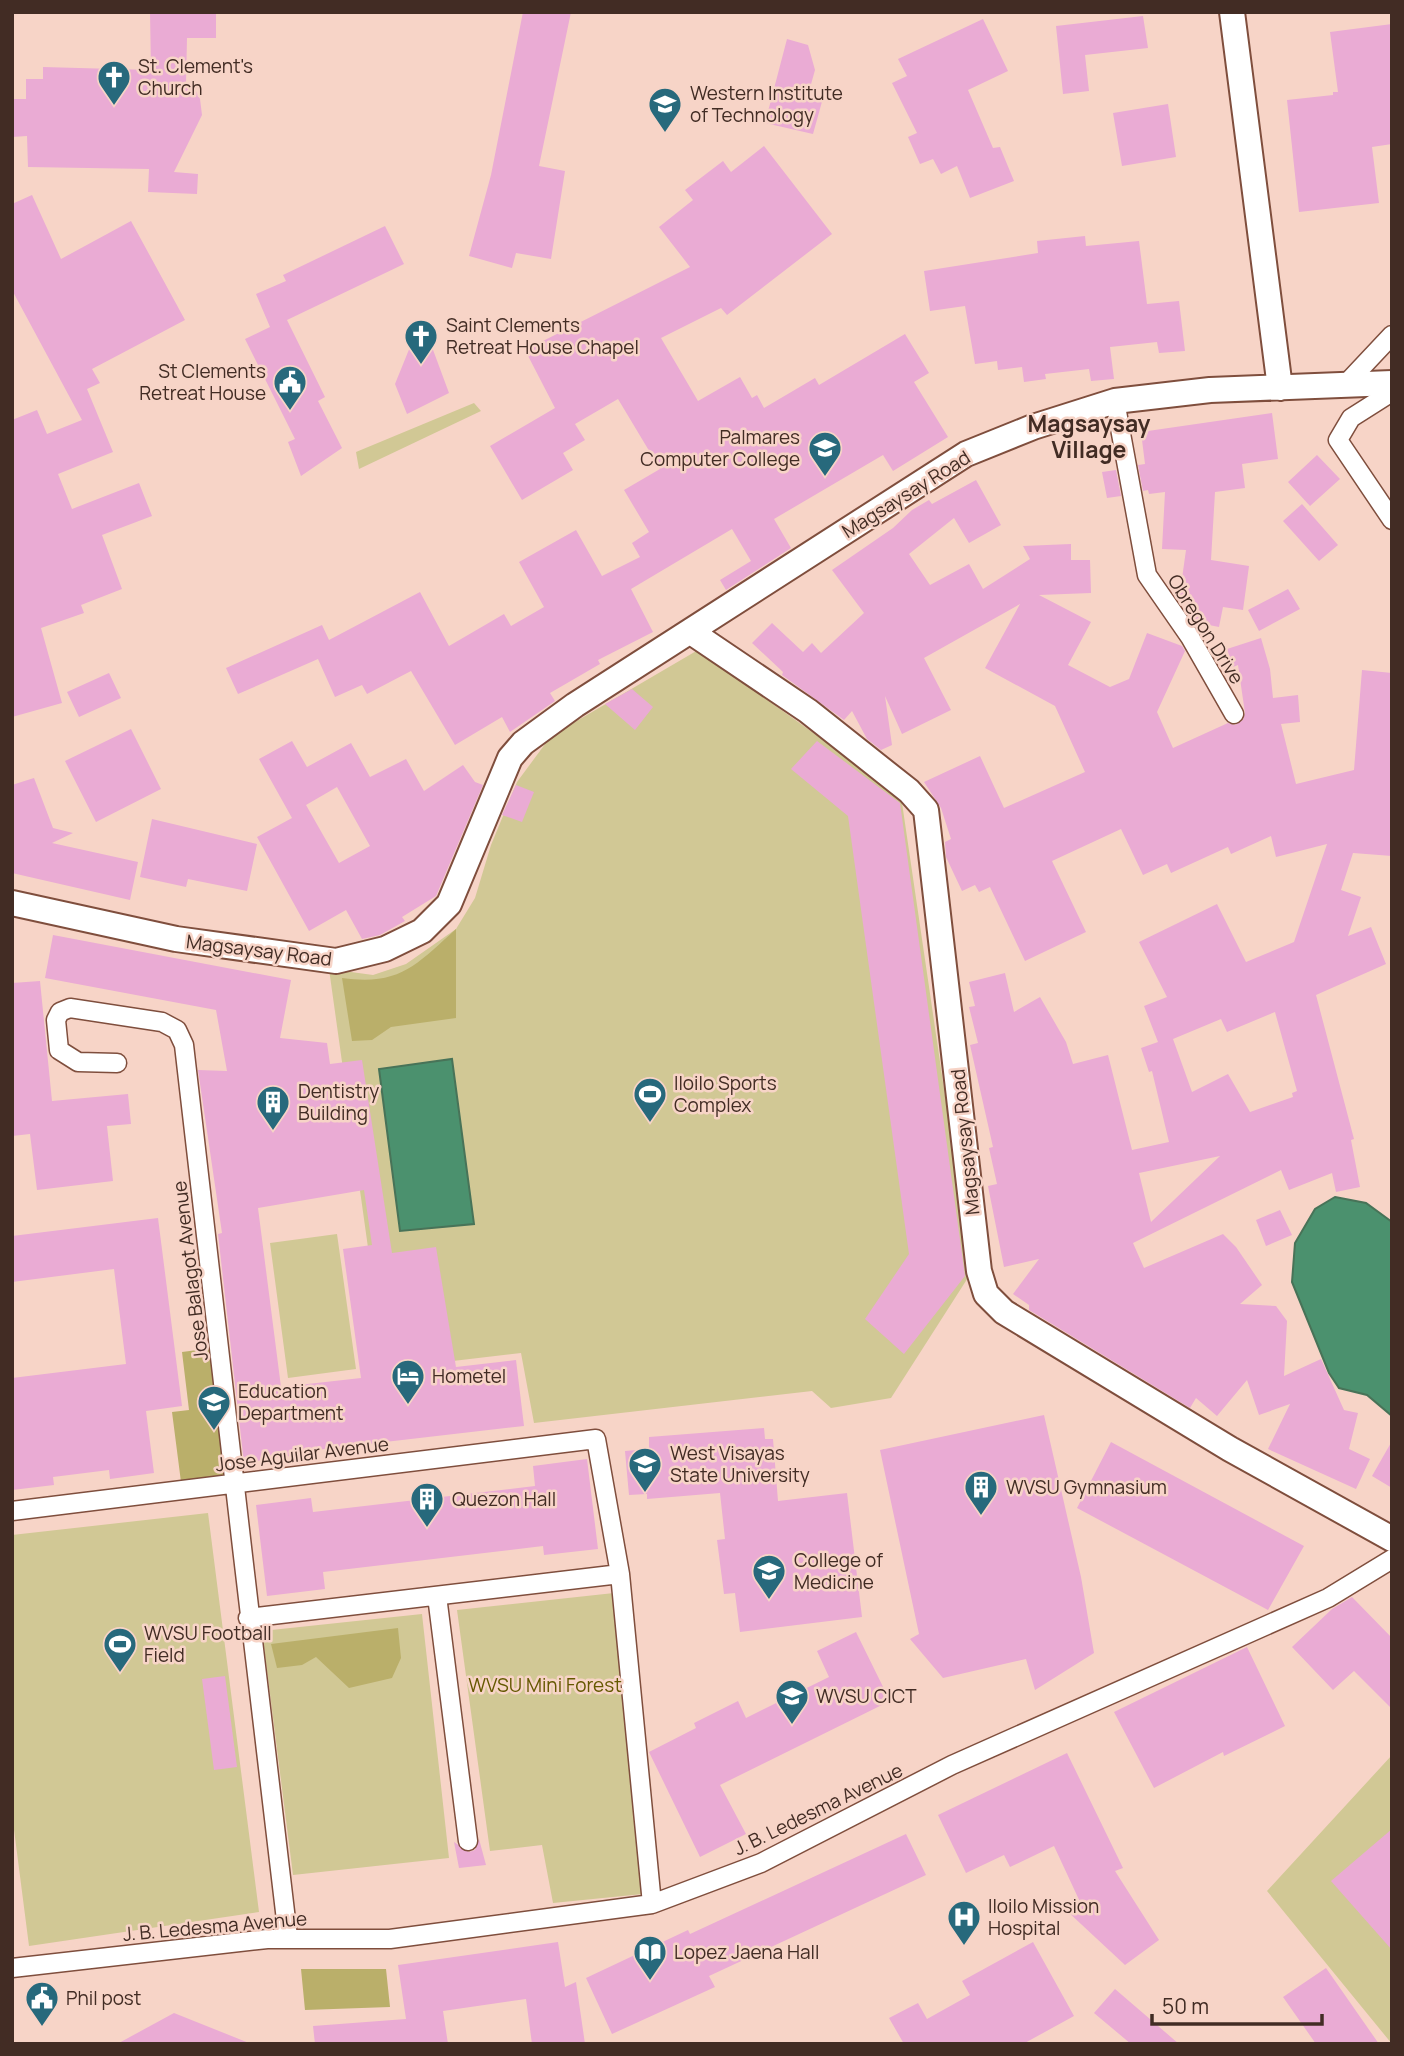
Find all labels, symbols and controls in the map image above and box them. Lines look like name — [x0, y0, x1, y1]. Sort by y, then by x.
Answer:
place label: St. Clement's Church — [138, 53, 253, 101]
church icon: St. Clement's Church — [95, 58, 133, 107]
place label: Western Institute of Technology — [690, 80, 843, 128]
school or university icon: Western Institute of Technology — [646, 85, 684, 134]
place label: Saint Clements Retreat House Chapel — [446, 312, 639, 360]
church icon: Saint Clements Retreat House Chapel — [402, 317, 440, 366]
place label: St Clements Retreat House — [139, 358, 266, 406]
public building icon: St Clements Retreat House — [271, 363, 309, 412]
district label: Magsaysay Village — [1028, 407, 1151, 465]
place label: Palmares Computer College — [640, 424, 800, 472]
school or university icon: Palmares Computer College — [806, 429, 844, 478]
street label: Magsaysay Road — [837, 444, 975, 544]
street label: Obregon Drive — [1162, 569, 1250, 689]
street label: Magsaysay Road — [185, 928, 333, 972]
street label: Magsaysay Road — [944, 1068, 986, 1216]
place label: Iloilo Sports Complex — [674, 1070, 777, 1118]
sports icon: Iloilo Sports Complex — [631, 1075, 669, 1124]
place label: Dentistry Building — [298, 1078, 379, 1126]
building icon: Dentistry Building — [254, 1083, 292, 1132]
street label: Jose Balagot Avenue — [166, 1180, 214, 1362]
hotel icon: Hometel — [389, 1357, 427, 1406]
place label: Hometel — [432, 1363, 506, 1389]
place label: Education Department — [238, 1378, 344, 1426]
school or university icon: Education Department — [195, 1383, 233, 1432]
street label: Jose Aguilar Avenue — [214, 1430, 390, 1478]
place label: West Visayas State University — [670, 1440, 810, 1488]
school or university icon: West Visayas State University — [626, 1445, 664, 1494]
building icon: WVSU Gymnasium — [962, 1468, 1000, 1517]
place label: WVSU Gymnasium — [1006, 1474, 1167, 1500]
building icon: Quezon Hall — [408, 1480, 446, 1529]
place label: Quezon Hall — [452, 1486, 556, 1512]
place label: College of Medicine — [794, 1547, 883, 1595]
school or university icon: College of Medicine — [750, 1552, 788, 1601]
place label: WVSU Football Field — [144, 1620, 272, 1668]
sports icon: WVSU Football Field — [101, 1625, 139, 1674]
park label: WVSU Mini Forest — [468, 1672, 622, 1698]
school or university icon: WVSU CICT — [773, 1677, 811, 1726]
place label: WVSU CICT — [816, 1683, 917, 1709]
street label: J. B. Ledesma Avenue — [729, 1757, 907, 1861]
place label: Iloilo Mission Hospital — [988, 1893, 1099, 1941]
hospital icon: Iloilo Mission Hospital — [945, 1898, 983, 1947]
street label: J. B. Ledesma Avenue — [122, 1905, 308, 1947]
library icon: Lopez Jaena Hall — [631, 1933, 669, 1982]
place label: Lopez Jaena Hall — [674, 1939, 819, 1965]
public building icon: Phil post — [23, 1979, 61, 2028]
scale bar — [1152, 1982, 1322, 2026]
place label: Phil post — [66, 1985, 141, 2011]
text: 50 m — [1162, 1992, 1209, 2020]

